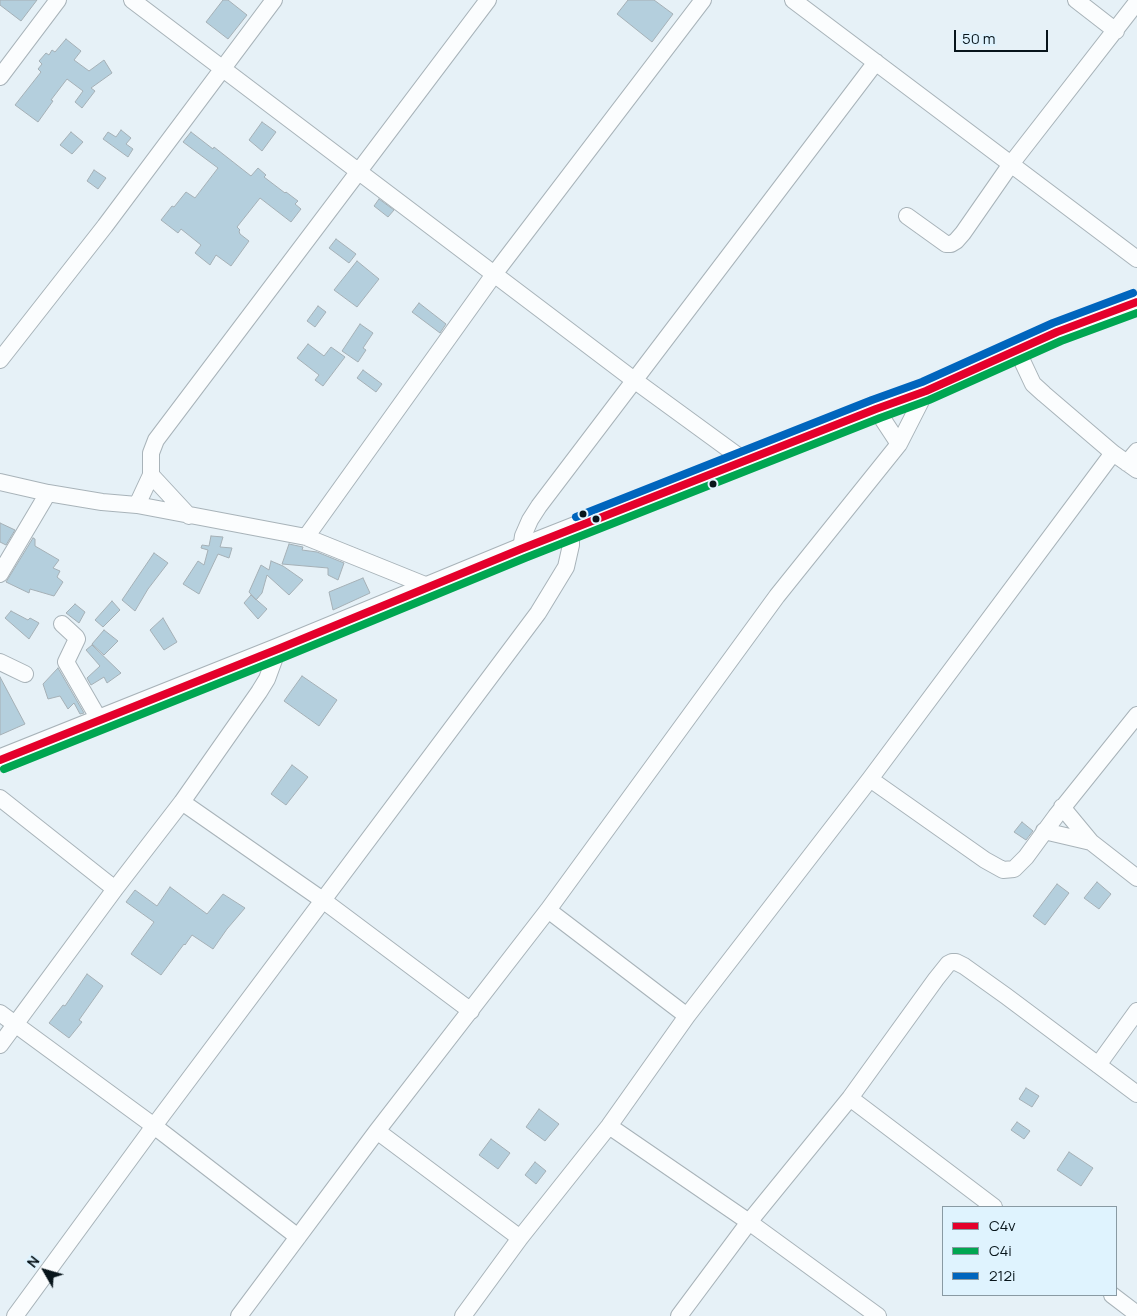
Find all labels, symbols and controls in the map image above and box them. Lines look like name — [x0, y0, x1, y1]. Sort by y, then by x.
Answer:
scale bar — [957, 20, 1051, 52]
text: 50 m — [962, 28, 996, 49]
unlabelled marker — [708, 479, 718, 489]
unlabelled marker — [578, 509, 588, 519]
unlabelled marker — [591, 514, 601, 524]
legend — [942, 1206, 1117, 1296]
text: C4v — [989, 1215, 1016, 1236]
text: C4i — [989, 1240, 1012, 1261]
north arrow — [20, 1246, 70, 1296]
text: N — [22, 1252, 43, 1271]
text: 212i — [989, 1265, 1015, 1286]

